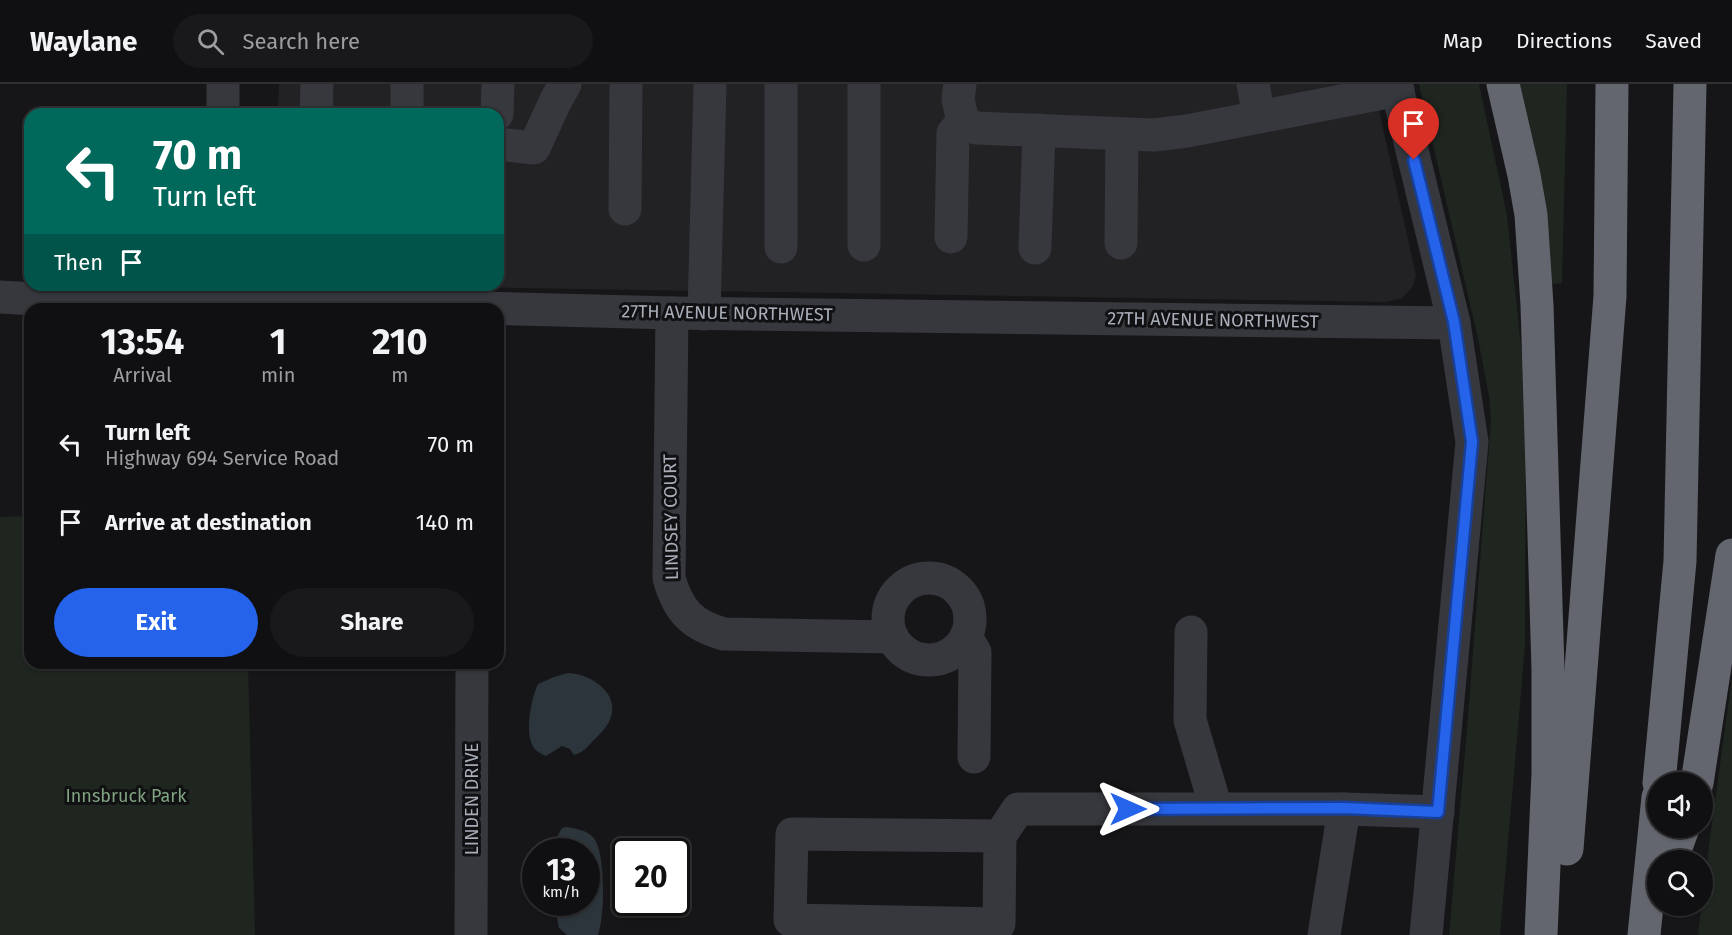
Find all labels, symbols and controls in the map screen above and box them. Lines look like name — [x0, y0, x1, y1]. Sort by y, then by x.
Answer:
search box — [173, 14, 593, 68]
text: Waylane — [30, 25, 137, 58]
icon: search — [194, 25, 227, 58]
text: Search here — [242, 28, 360, 55]
text: Map — [1443, 28, 1483, 54]
text: Directions — [1516, 28, 1612, 54]
text: Saved — [1645, 28, 1702, 54]
pin — [1388, 98, 1439, 160]
icon: arrive — [1397, 107, 1430, 140]
text: 70 m — [153, 130, 242, 180]
icon: left — [54, 132, 132, 210]
text: Turn left — [153, 181, 256, 213]
icon: arrive — [115, 246, 148, 279]
text: Then — [54, 249, 103, 276]
street label: 27TH AVENUE NORTHWEST — [621, 300, 833, 326]
street label: 27TH AVENUE NORTHWEST — [1107, 307, 1319, 333]
text: 13:54 — [100, 320, 184, 364]
text: 1 — [270, 320, 287, 364]
text: 210 — [372, 320, 428, 364]
text: Arrival — [113, 363, 172, 387]
text: min — [261, 363, 295, 387]
text: m — [391, 363, 408, 387]
text: Turn left — [105, 419, 190, 446]
icon: left — [54, 428, 87, 461]
text: 70 m — [428, 431, 474, 458]
text: Highway 694 Service Road — [105, 446, 339, 470]
street label: LINDSEY COURT — [659, 453, 683, 580]
icon: arrive — [54, 506, 87, 539]
text: Arrive at destination — [105, 509, 312, 536]
text: 140 m — [416, 509, 474, 536]
button: Exit — [54, 588, 258, 657]
button: Share — [270, 588, 474, 657]
street label: LINDEN DRIVE — [461, 743, 483, 855]
map controls — [1647, 772, 1713, 916]
button: sound — [1647, 772, 1713, 838]
position arrow — [1096, 777, 1160, 841]
park label: Innsbruck Park — [66, 785, 187, 807]
speed limit sign: 20 — [612, 838, 690, 916]
button: search — [1647, 850, 1713, 916]
text: 13 — [546, 852, 576, 888]
text: km/h — [542, 883, 580, 901]

